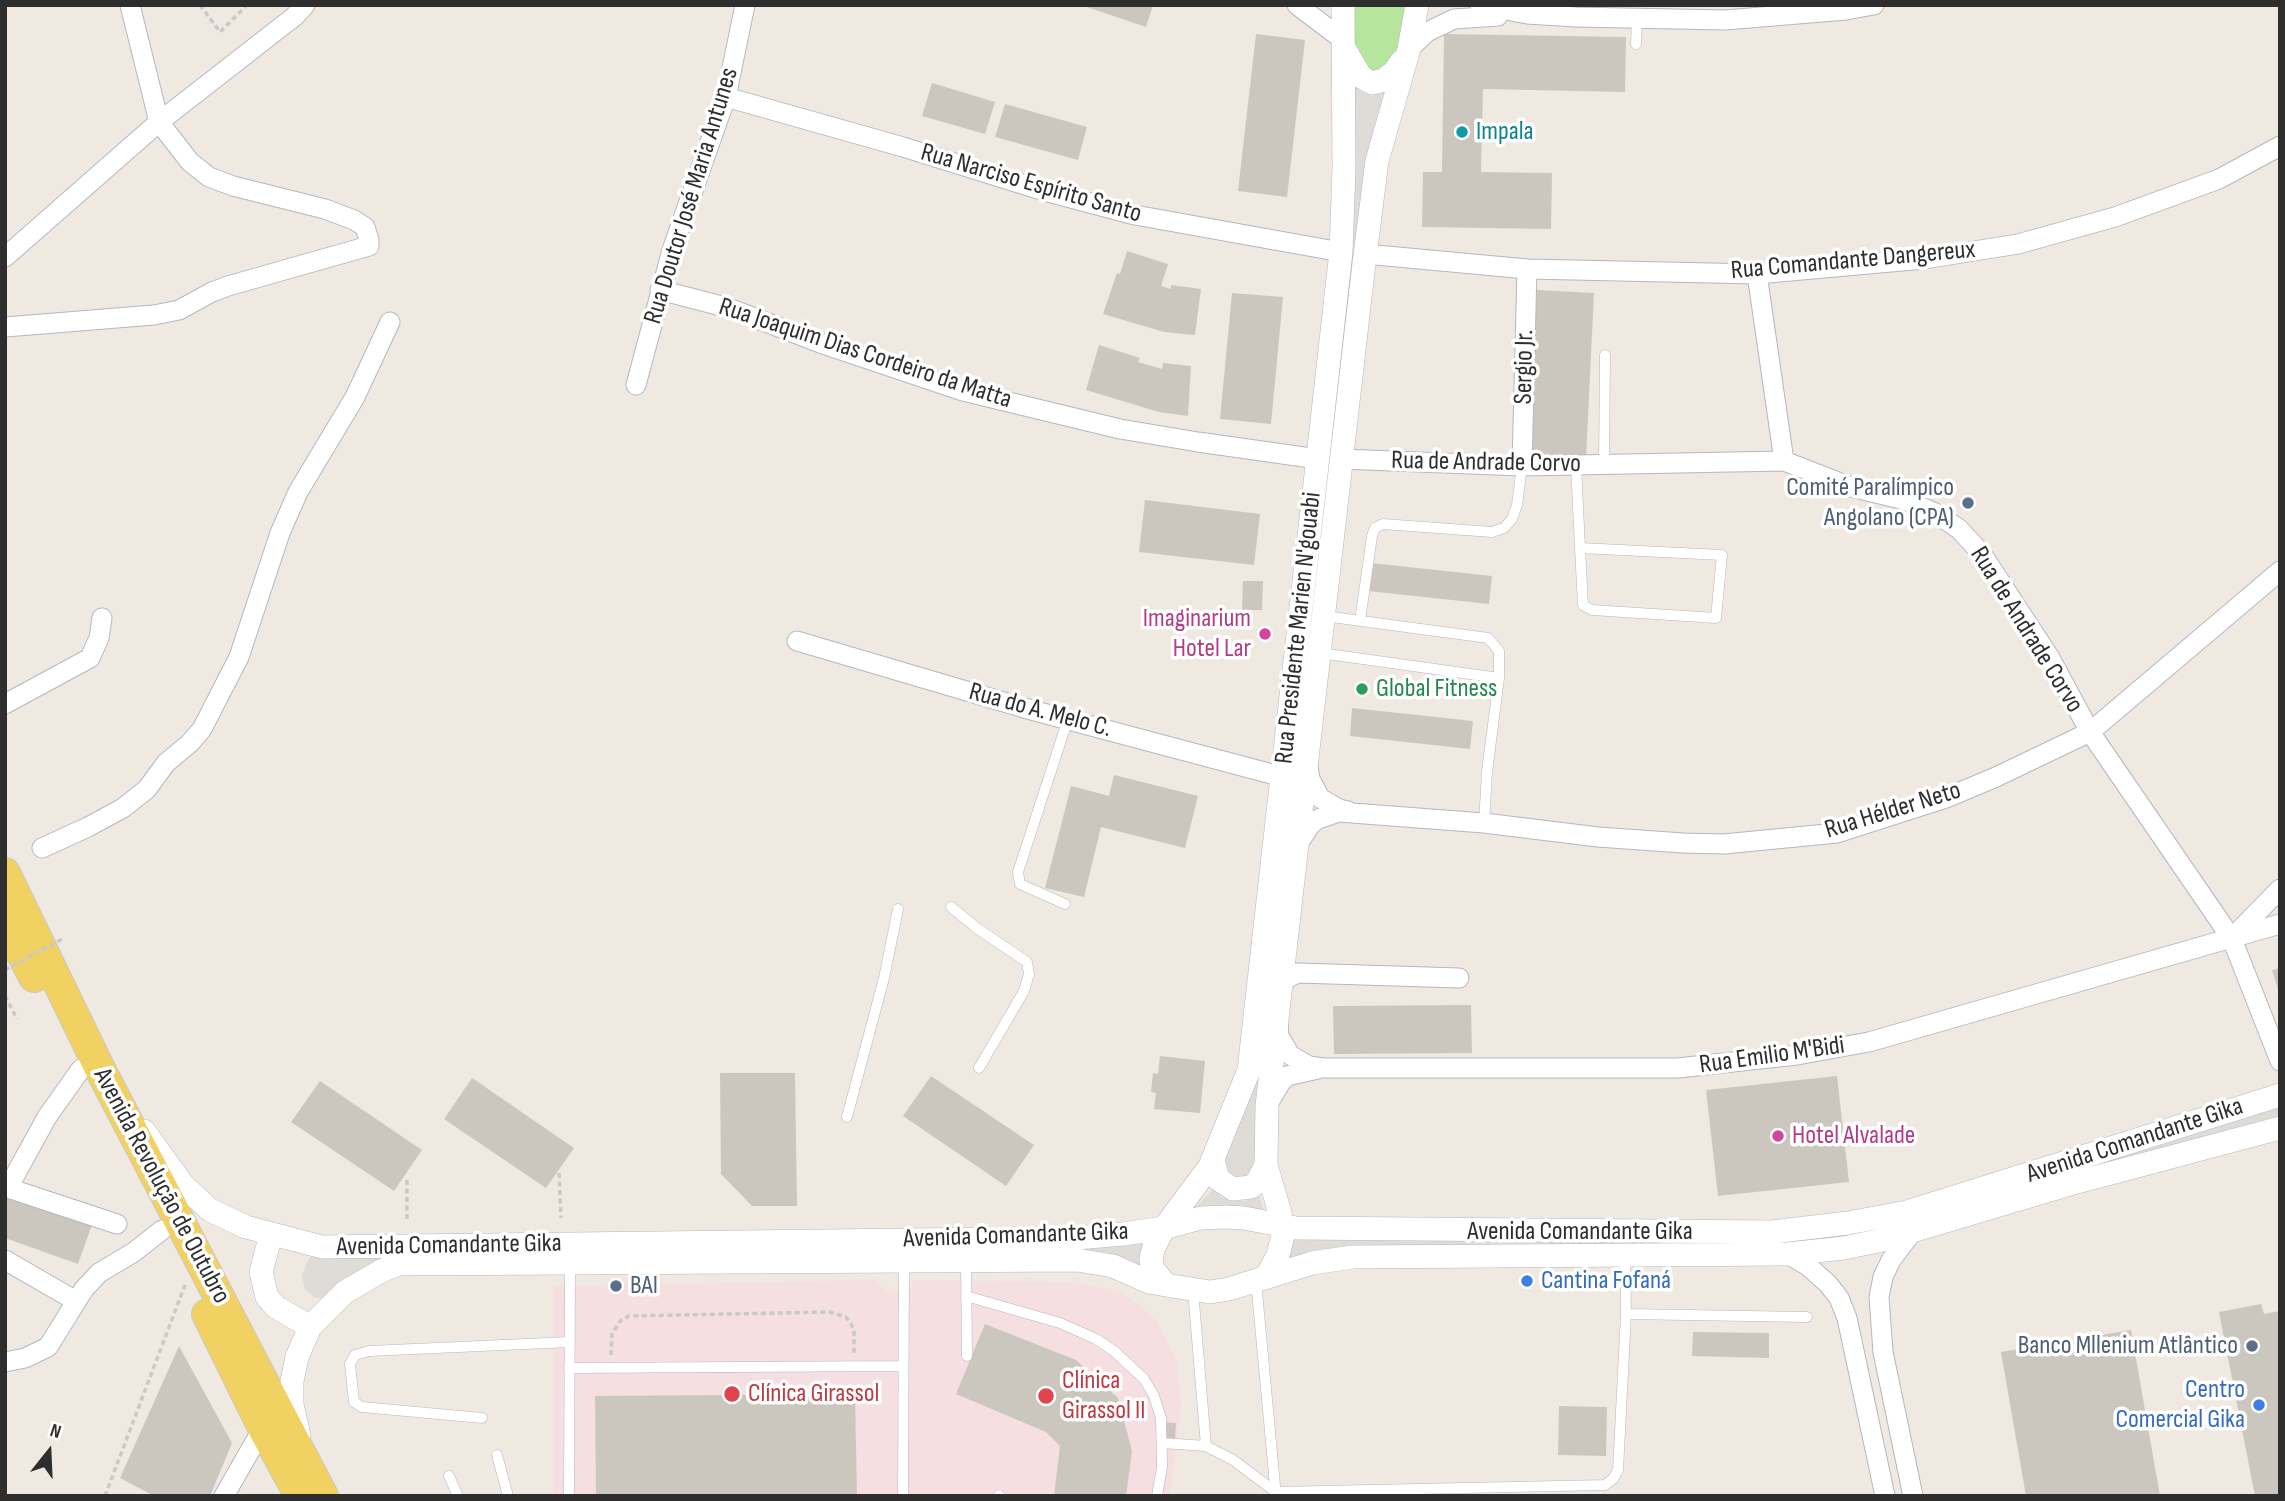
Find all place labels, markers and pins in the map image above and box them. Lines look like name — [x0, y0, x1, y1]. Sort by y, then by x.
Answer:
place label: Impala — [1476, 116, 1534, 148]
marker: Impala — [1454, 124, 1470, 140]
place label: Comité Paralímpico Angolano (CPA) — [1786, 472, 1954, 534]
marker: Comité Paralímpico Angolano (CPA) — [1960, 495, 1976, 511]
place label: Imaginarium Hotel Lar — [1143, 603, 1251, 664]
marker: Imaginarium Hotel Lar — [1257, 626, 1273, 642]
place label: Global Fitness — [1376, 673, 1497, 705]
marker: Global Fitness — [1354, 681, 1370, 697]
place label: Hotel Alvalade — [1792, 1120, 1915, 1152]
marker: Hotel Alvalade — [1770, 1128, 1786, 1144]
place label: Cantina Fofaná — [1541, 1265, 1671, 1297]
place label: BAI — [630, 1270, 658, 1302]
marker: Cantina Fofaná — [1519, 1273, 1535, 1289]
marker: BAI — [608, 1278, 624, 1294]
place label: Banco Mllenium Atlântico — [2018, 1330, 2238, 1362]
marker: Banco Mllenium Atlântico — [2244, 1338, 2260, 1354]
place label: Clínica Girassol II — [1062, 1365, 1146, 1426]
place label: Centro Comercial Gika — [2116, 1374, 2245, 1436]
place label: Clínica Girassol — [748, 1378, 879, 1410]
marker: Clínica Girassol — [722, 1384, 742, 1404]
marker: Clínica Girassol II — [1036, 1386, 1056, 1406]
marker: Centro Comercial Gika — [2251, 1397, 2267, 1413]

